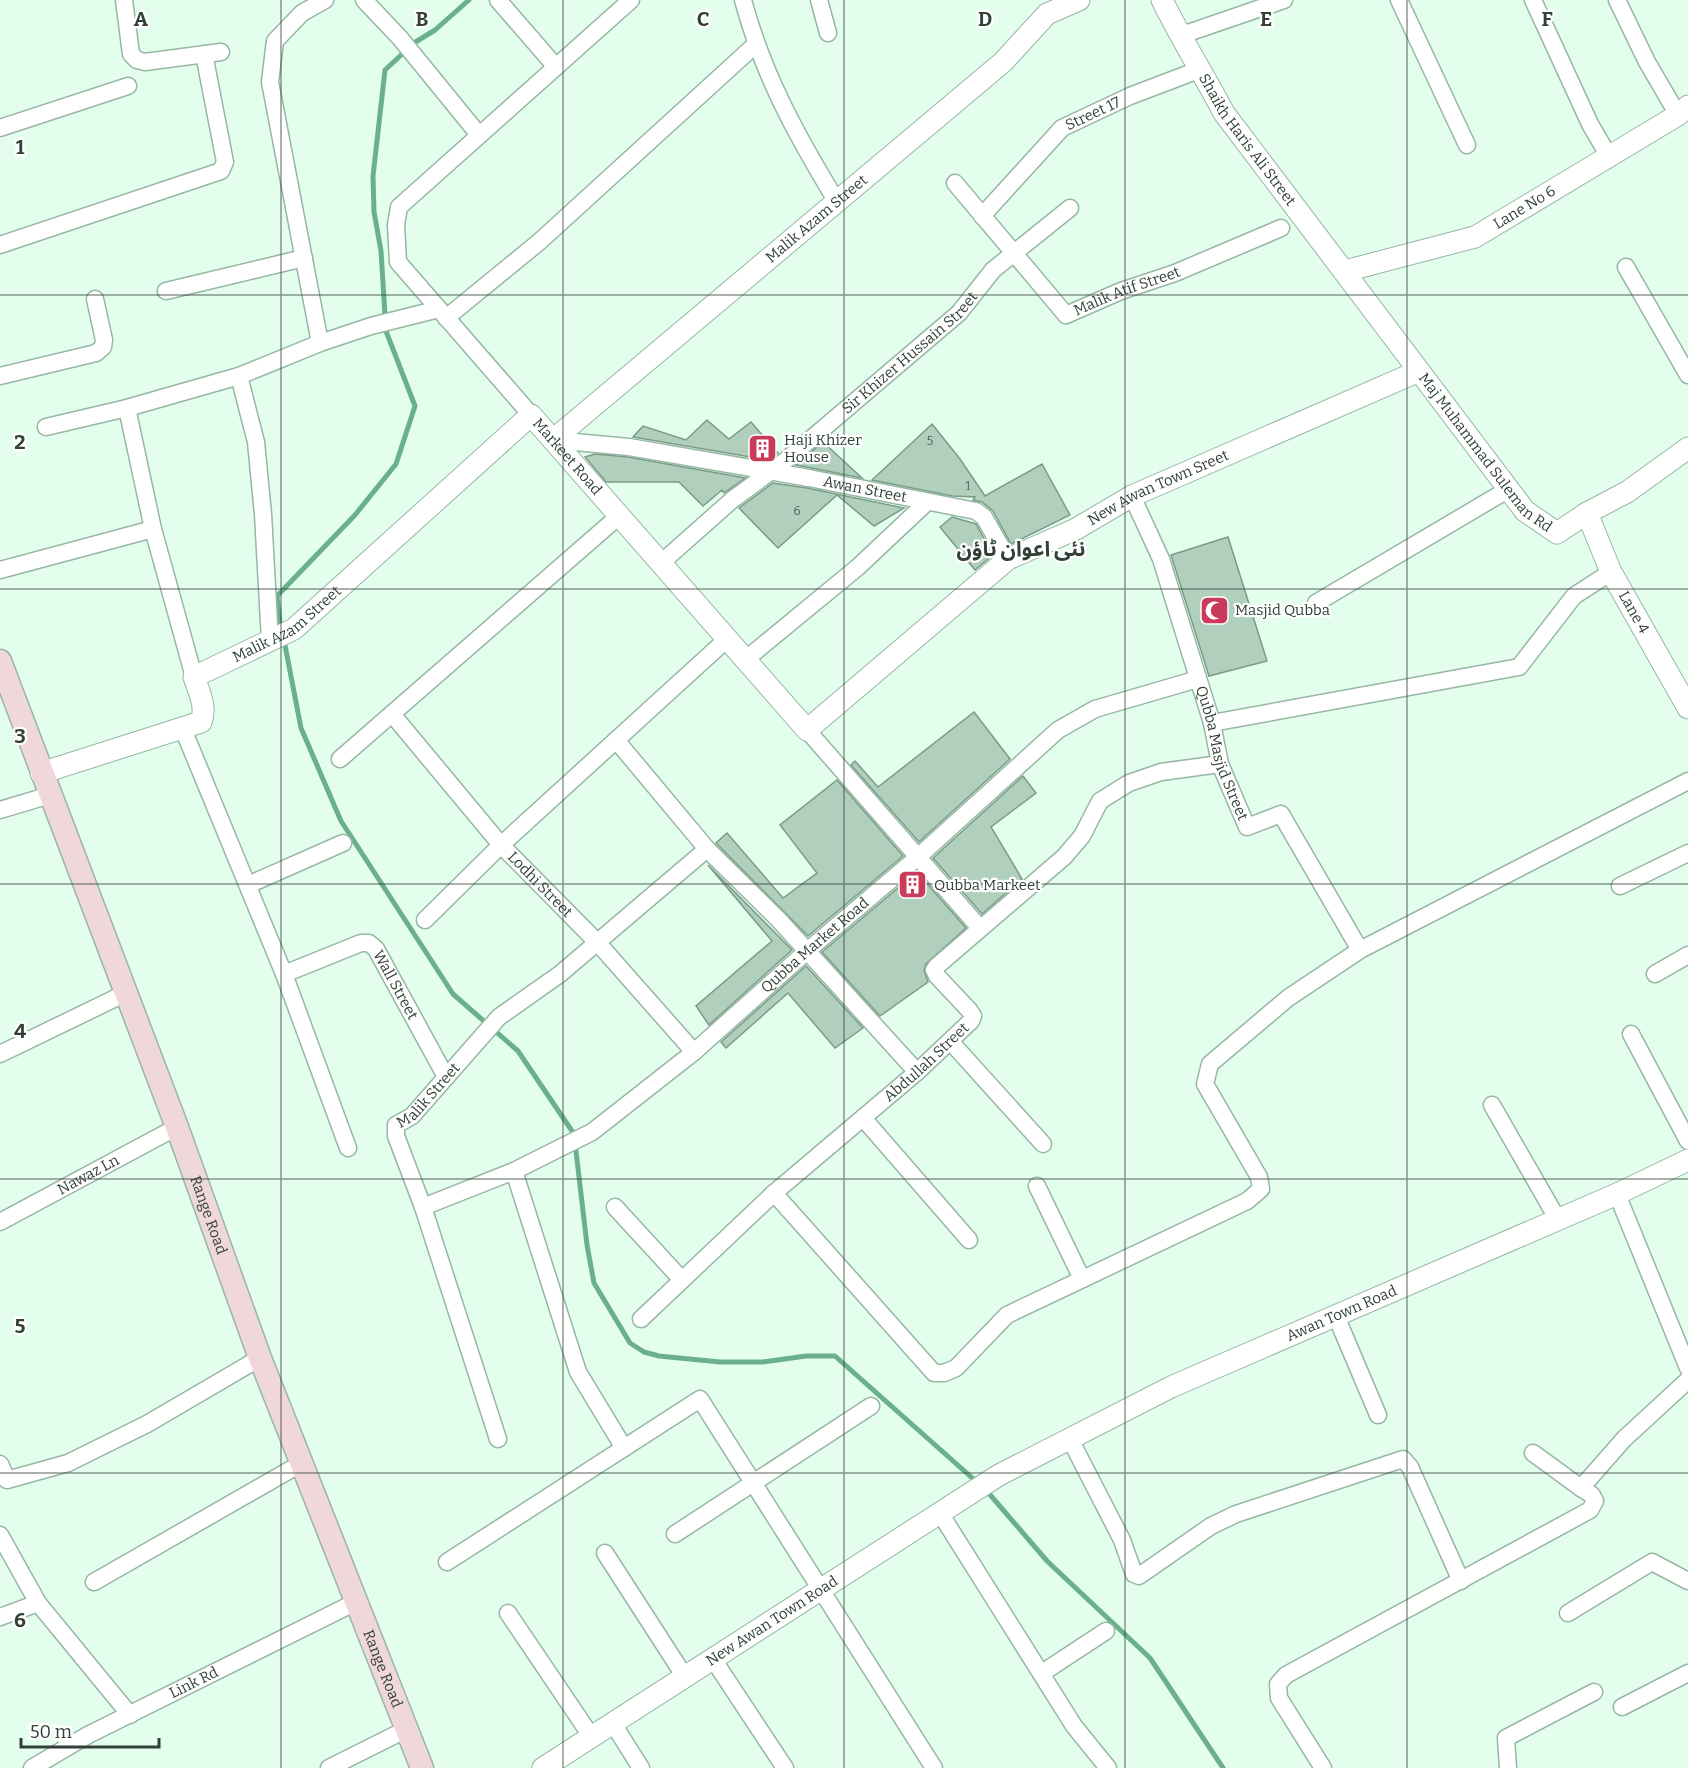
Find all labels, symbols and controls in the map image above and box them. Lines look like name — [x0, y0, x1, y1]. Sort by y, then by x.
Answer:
text: A — [134, 7, 149, 31]
text: B — [416, 7, 429, 31]
text: C — [697, 7, 709, 31]
text: D — [978, 7, 992, 31]
text: E — [1260, 7, 1272, 31]
text: F — [1541, 7, 1553, 31]
street label: Shaikh Haris Ali Street — [1195, 70, 1300, 210]
street label: Street 17 — [1062, 93, 1124, 134]
text: 1 — [16, 135, 25, 159]
street label: Malik Azam Street — [762, 171, 871, 267]
street label: Lane No 6 — [1490, 182, 1559, 233]
street label: Malik Atif Street — [1071, 263, 1183, 320]
street label: Sir Khizer Hussain Street — [838, 288, 982, 418]
street label: Maj Muhammad Suleman Rd — [1415, 369, 1556, 536]
street label: Markeet Road — [529, 415, 606, 499]
text: 2 — [14, 430, 26, 454]
place label: Haji Khizer House — [784, 431, 862, 466]
building icon: Haji Khizer House — [747, 433, 779, 465]
house number: 5 — [927, 434, 933, 448]
street label: New Awan Town Sreet — [1084, 446, 1232, 529]
street label: Awan Street — [822, 472, 909, 506]
house number: 1 — [966, 479, 971, 493]
house number: 6 — [793, 504, 801, 518]
district label: نئی اعوان ٹاؤن — [956, 536, 1086, 562]
street label: Malik Azam Street — [230, 582, 345, 666]
street label: Lane 4 — [1615, 588, 1653, 637]
mosque icon: Masjid Qubba — [1198, 594, 1230, 626]
place label: Masjid Qubba — [1235, 601, 1330, 619]
street label: Qubba Masjid Street — [1192, 684, 1252, 824]
text: 3 — [14, 724, 26, 748]
street label: Lodhi Street — [504, 848, 577, 921]
building icon: Qubba Markeet — [897, 869, 929, 901]
place label: Qubba Markeet — [934, 876, 1041, 894]
street label: Qubba Market Road — [757, 894, 873, 997]
street label: Wall Street — [369, 947, 422, 1023]
street label: Abdullah Street — [880, 1018, 973, 1105]
text: 4 — [14, 1019, 26, 1043]
street label: Malik Street — [393, 1059, 464, 1132]
street label: Nawaz Ln — [54, 1151, 122, 1199]
street label: Range Road — [186, 1173, 231, 1257]
street label: Awan Town Road — [1284, 1281, 1400, 1345]
text: 5 — [15, 1314, 26, 1338]
street label: New Awan Town Road — [703, 1572, 841, 1670]
text: 6 — [14, 1608, 26, 1632]
street label: Range Road — [359, 1627, 406, 1710]
street label: Link Rd — [166, 1663, 221, 1702]
scale bar — [21, 1711, 159, 1749]
text: 50 m — [30, 1721, 72, 1743]

